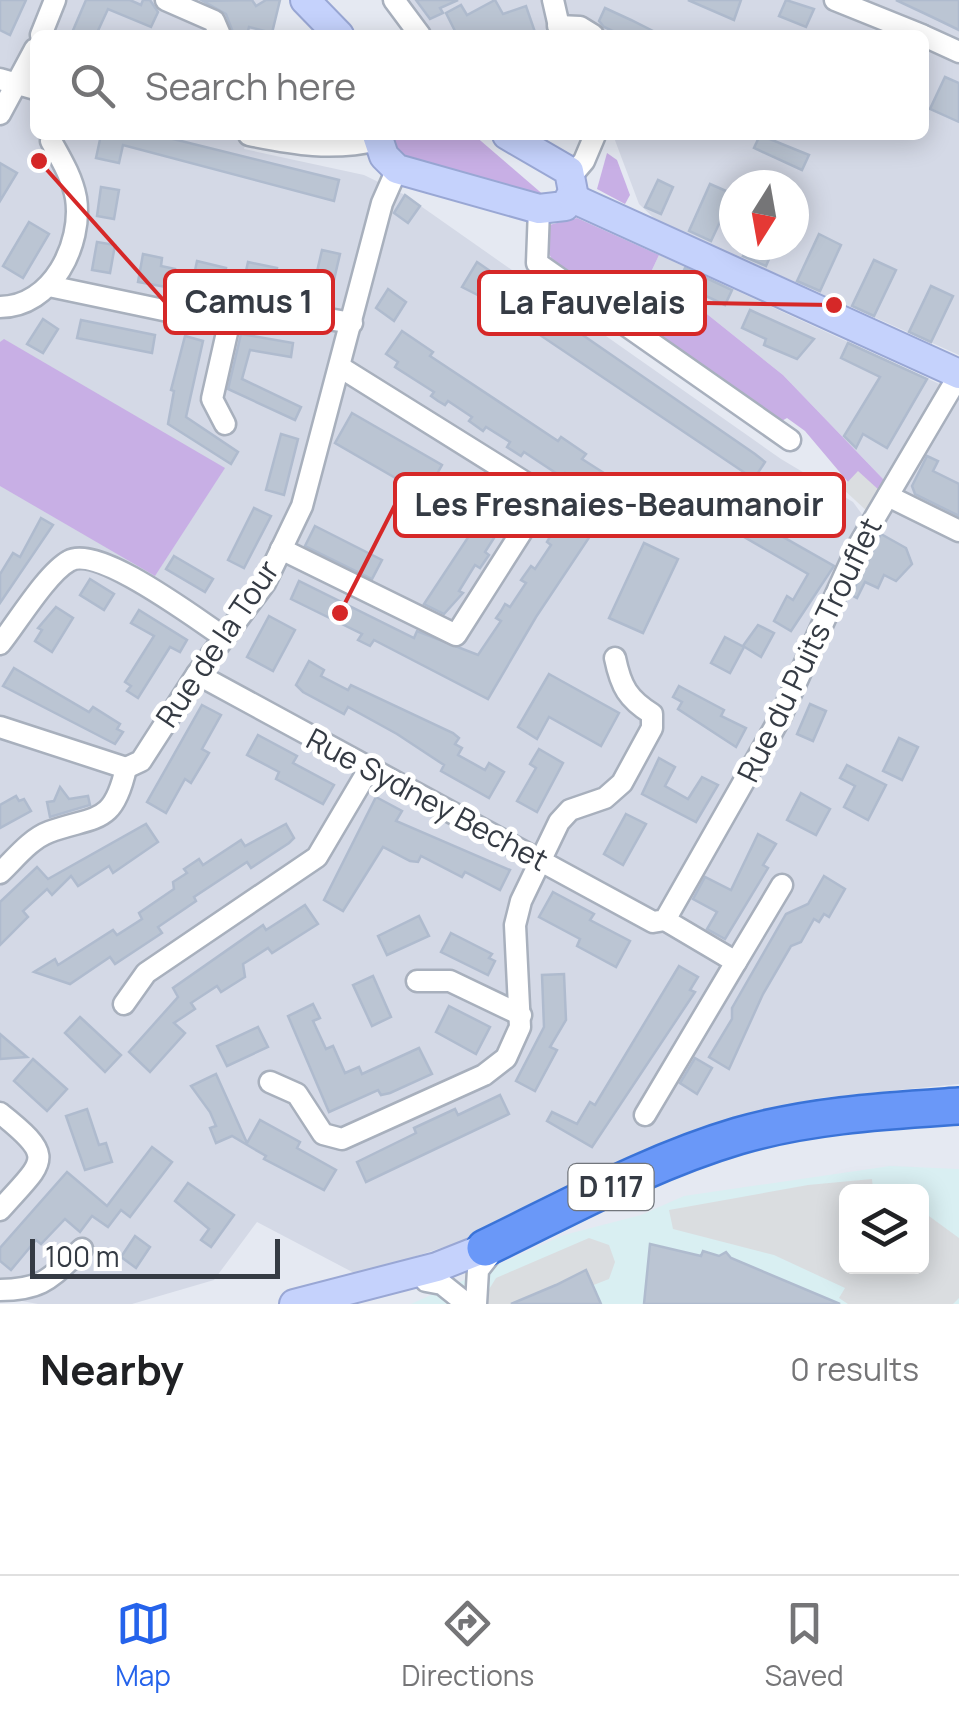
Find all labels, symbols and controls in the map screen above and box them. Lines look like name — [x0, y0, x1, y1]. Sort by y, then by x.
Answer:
search box — [30, 30, 929, 140]
icon: search — [65, 58, 120, 113]
text: Search here — [145, 59, 356, 111]
north arrow — [719, 170, 809, 260]
callout: Camus 1 — [165, 271, 333, 333]
callout: La Fauvelais — [479, 272, 705, 334]
text: Camus 1 — [185, 279, 313, 323]
text: La Fauvelais — [499, 280, 685, 324]
callout: Les Fresnaies-Beaumanoir — [395, 474, 844, 536]
text: Les Fresnaies-Beaumanoir — [414, 482, 824, 526]
street label: Rue du Puits Trouflet — [727, 510, 890, 788]
street label: Rue de la Tour — [146, 551, 288, 735]
street label: Rue Sydney Bechet — [300, 718, 556, 880]
road number: D 117 — [568, 1164, 654, 1210]
map controls — [839, 1184, 929, 1274]
button: layers — [839, 1184, 929, 1274]
scale bar — [30, 1234, 280, 1278]
text: 100 m — [45, 1237, 119, 1275]
text: Nearby — [40, 1340, 184, 1398]
text: 0 results — [790, 1347, 919, 1391]
tab: Map — [115, 1596, 171, 1694]
tab: Directions — [402, 1596, 534, 1694]
tab: Saved — [765, 1596, 844, 1694]

